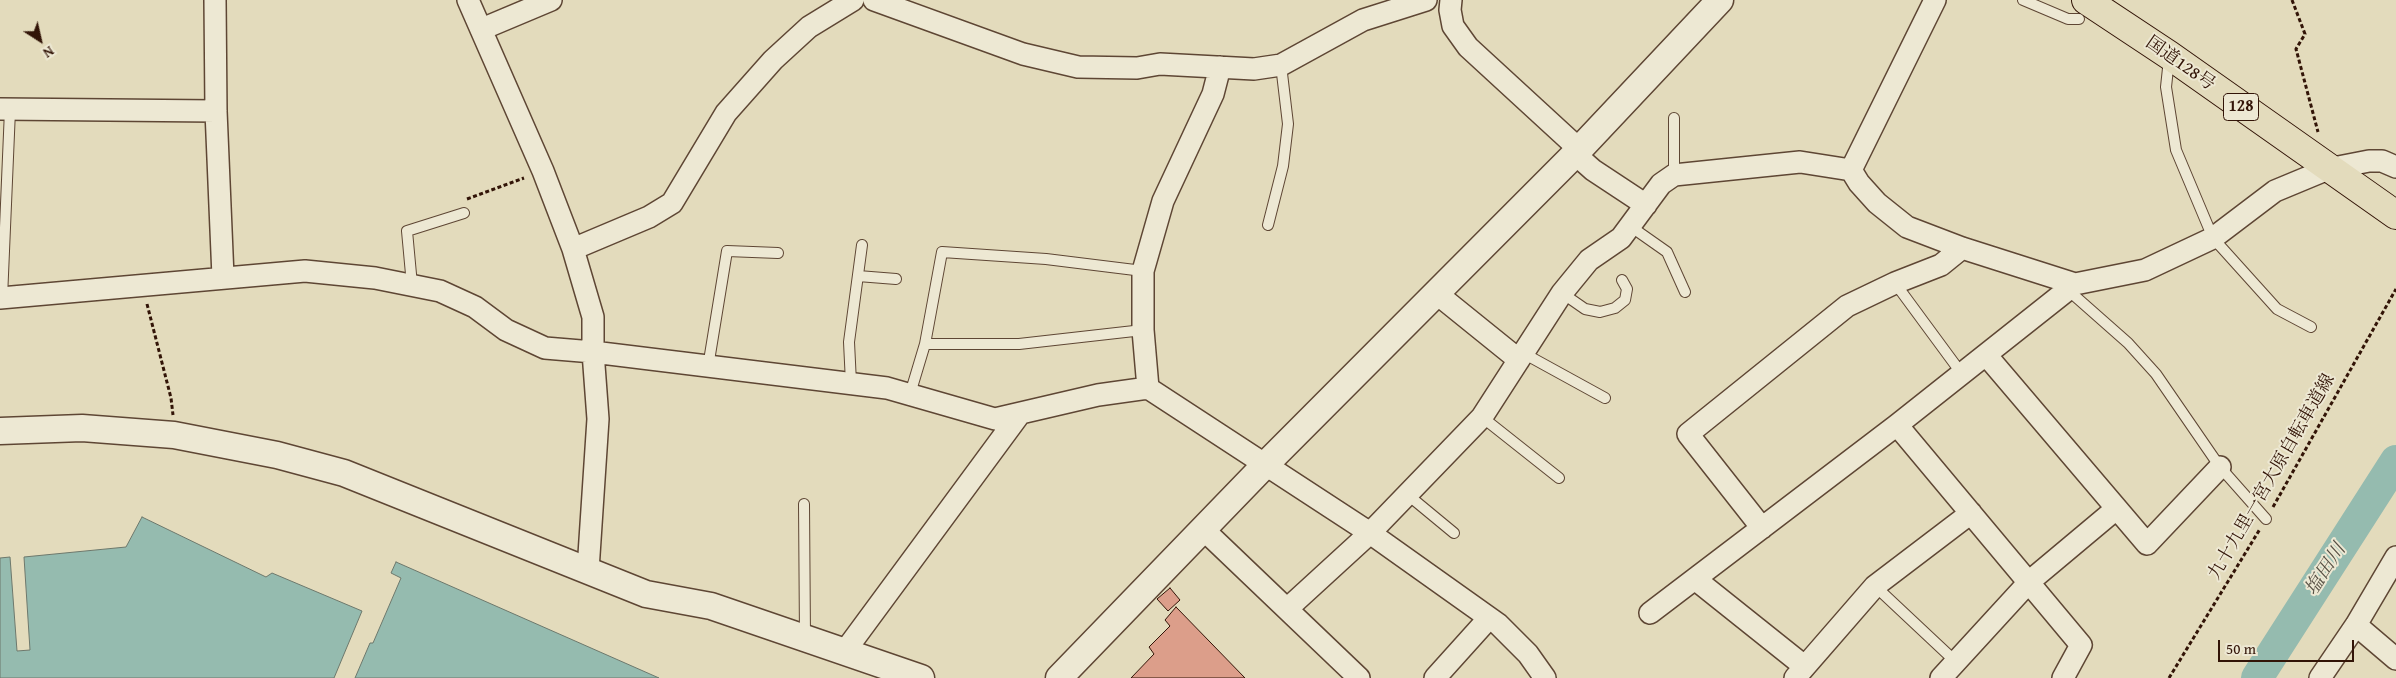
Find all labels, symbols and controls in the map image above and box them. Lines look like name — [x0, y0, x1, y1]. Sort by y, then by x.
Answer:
north arrow — [15, 15, 65, 65]
street label: 国道128号 — [2141, 32, 2219, 96]
text: N — [39, 41, 58, 63]
road number: 128 — [2224, 94, 2258, 120]
street label: 九十九里一宮大原自転車道線 — [2204, 370, 2340, 584]
water label: 塩田川 — [2301, 540, 2351, 600]
scale bar — [2221, 630, 2357, 662]
text: 50 m — [2226, 638, 2256, 659]

